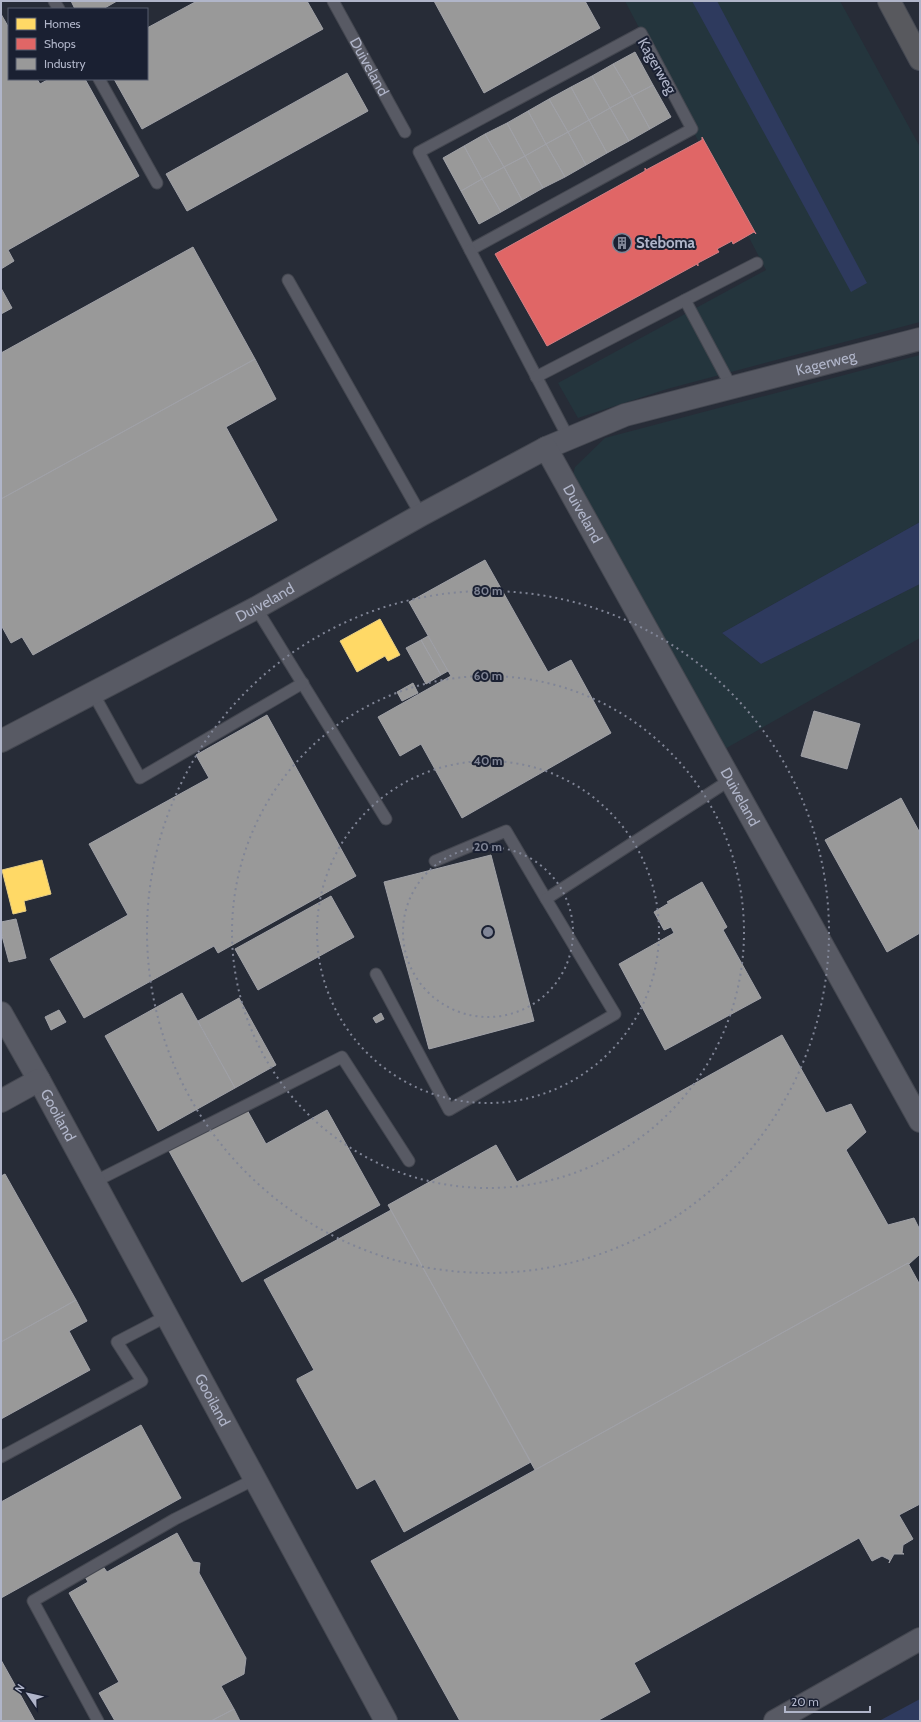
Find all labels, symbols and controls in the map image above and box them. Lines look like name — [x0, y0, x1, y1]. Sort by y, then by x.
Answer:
legend — [8, 8, 148, 80]
text: Homes — [44, 16, 81, 31]
street label: Duiveland — [346, 34, 392, 99]
street label: Kagerweg — [634, 35, 680, 98]
text: Shops — [44, 36, 76, 51]
text: Industry — [44, 56, 85, 71]
building icon: Steboma — [611, 232, 633, 254]
place label: Steboma — [636, 234, 696, 252]
street label: Kagerweg — [794, 347, 858, 380]
street label: Duiveland — [559, 481, 606, 546]
street label: Duiveland — [233, 579, 297, 626]
text: 80 m — [474, 583, 502, 598]
text: 60 m — [474, 668, 502, 683]
text: 40 m — [473, 753, 503, 768]
street label: Duiveland — [716, 764, 763, 829]
text: 20 m — [474, 839, 502, 854]
centre of rings — [481, 925, 495, 939]
street label: Gooiland — [37, 1086, 80, 1145]
street label: Gooiland — [191, 1371, 234, 1430]
north arrow — [8, 1674, 48, 1714]
text: N — [12, 1681, 28, 1696]
scale bar — [785, 1688, 870, 1714]
text: 20 m — [791, 1694, 819, 1709]

